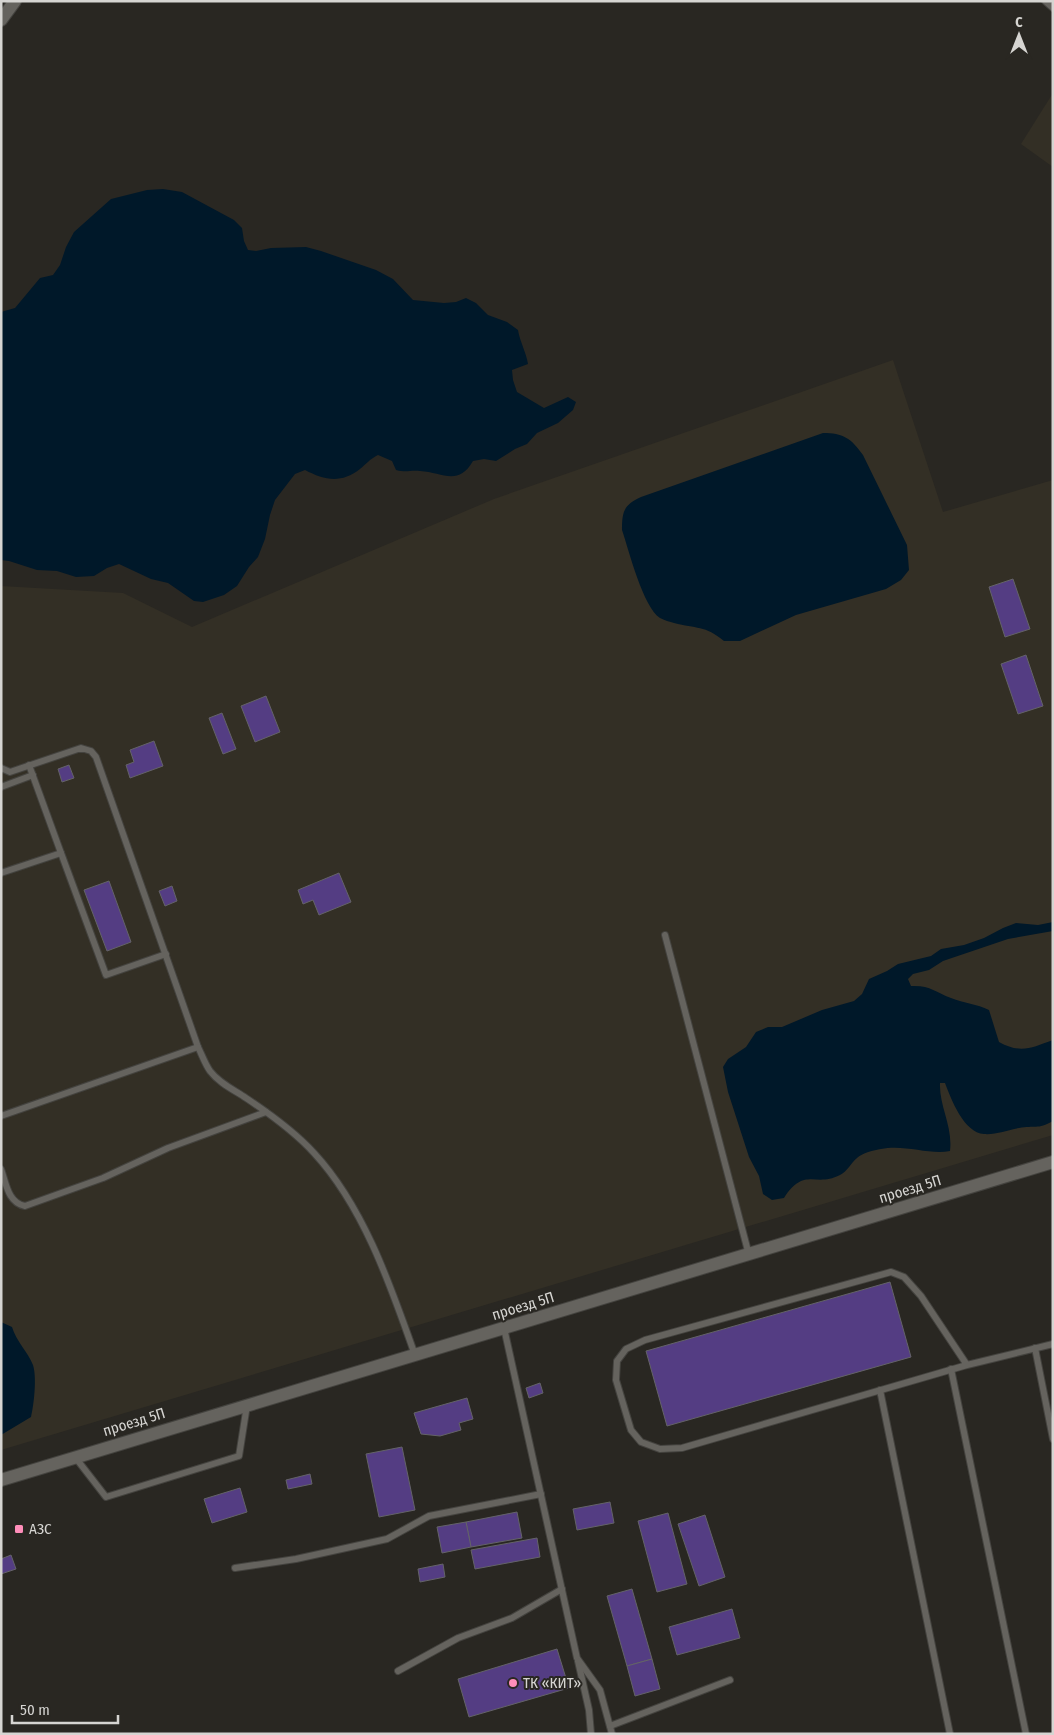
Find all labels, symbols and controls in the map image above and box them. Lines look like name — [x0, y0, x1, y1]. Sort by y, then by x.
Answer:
north arrow — [994, 10, 1044, 60]
text: С — [1015, 14, 1023, 31]
street label: проезд 5П — [877, 1171, 943, 1207]
street label: проезд 5П — [490, 1288, 556, 1324]
street label: проезд 5П — [101, 1404, 167, 1440]
place label: АЗС — [29, 1520, 52, 1538]
marker: АЗС — [13, 1523, 25, 1535]
place label: ТК «КИТ» — [523, 1674, 581, 1692]
marker: ТК «КИТ» — [507, 1677, 519, 1689]
scale bar — [12, 1692, 119, 1724]
text: 50 m — [20, 1701, 50, 1719]

